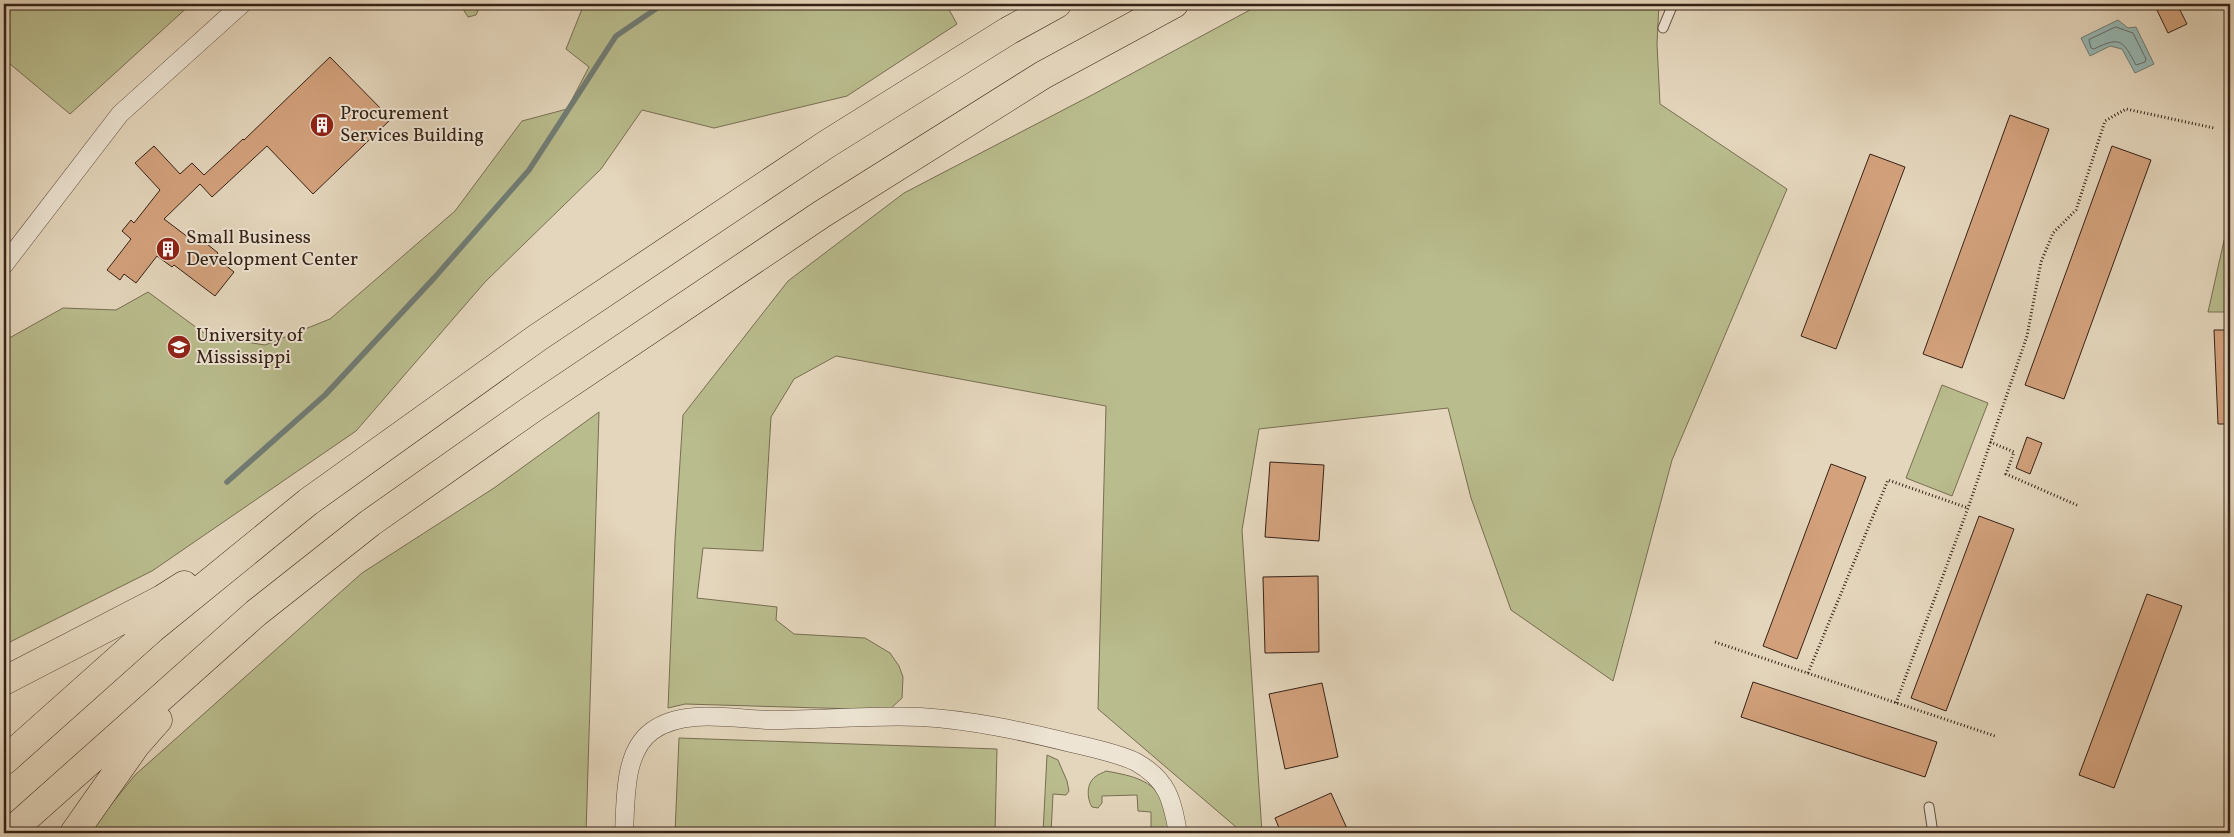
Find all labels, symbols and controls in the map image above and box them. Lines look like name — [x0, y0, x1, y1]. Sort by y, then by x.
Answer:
place label: Procurement Services Building — [340, 101, 484, 149]
building icon: Procurement Services Building — [309, 112, 335, 138]
place label: Small Business Development Center — [186, 225, 358, 273]
building icon: Small Business Development Center — [155, 236, 181, 262]
place label: University of Mississippi — [196, 323, 305, 371]
school or university icon: University of Mississippi — [166, 334, 192, 360]

